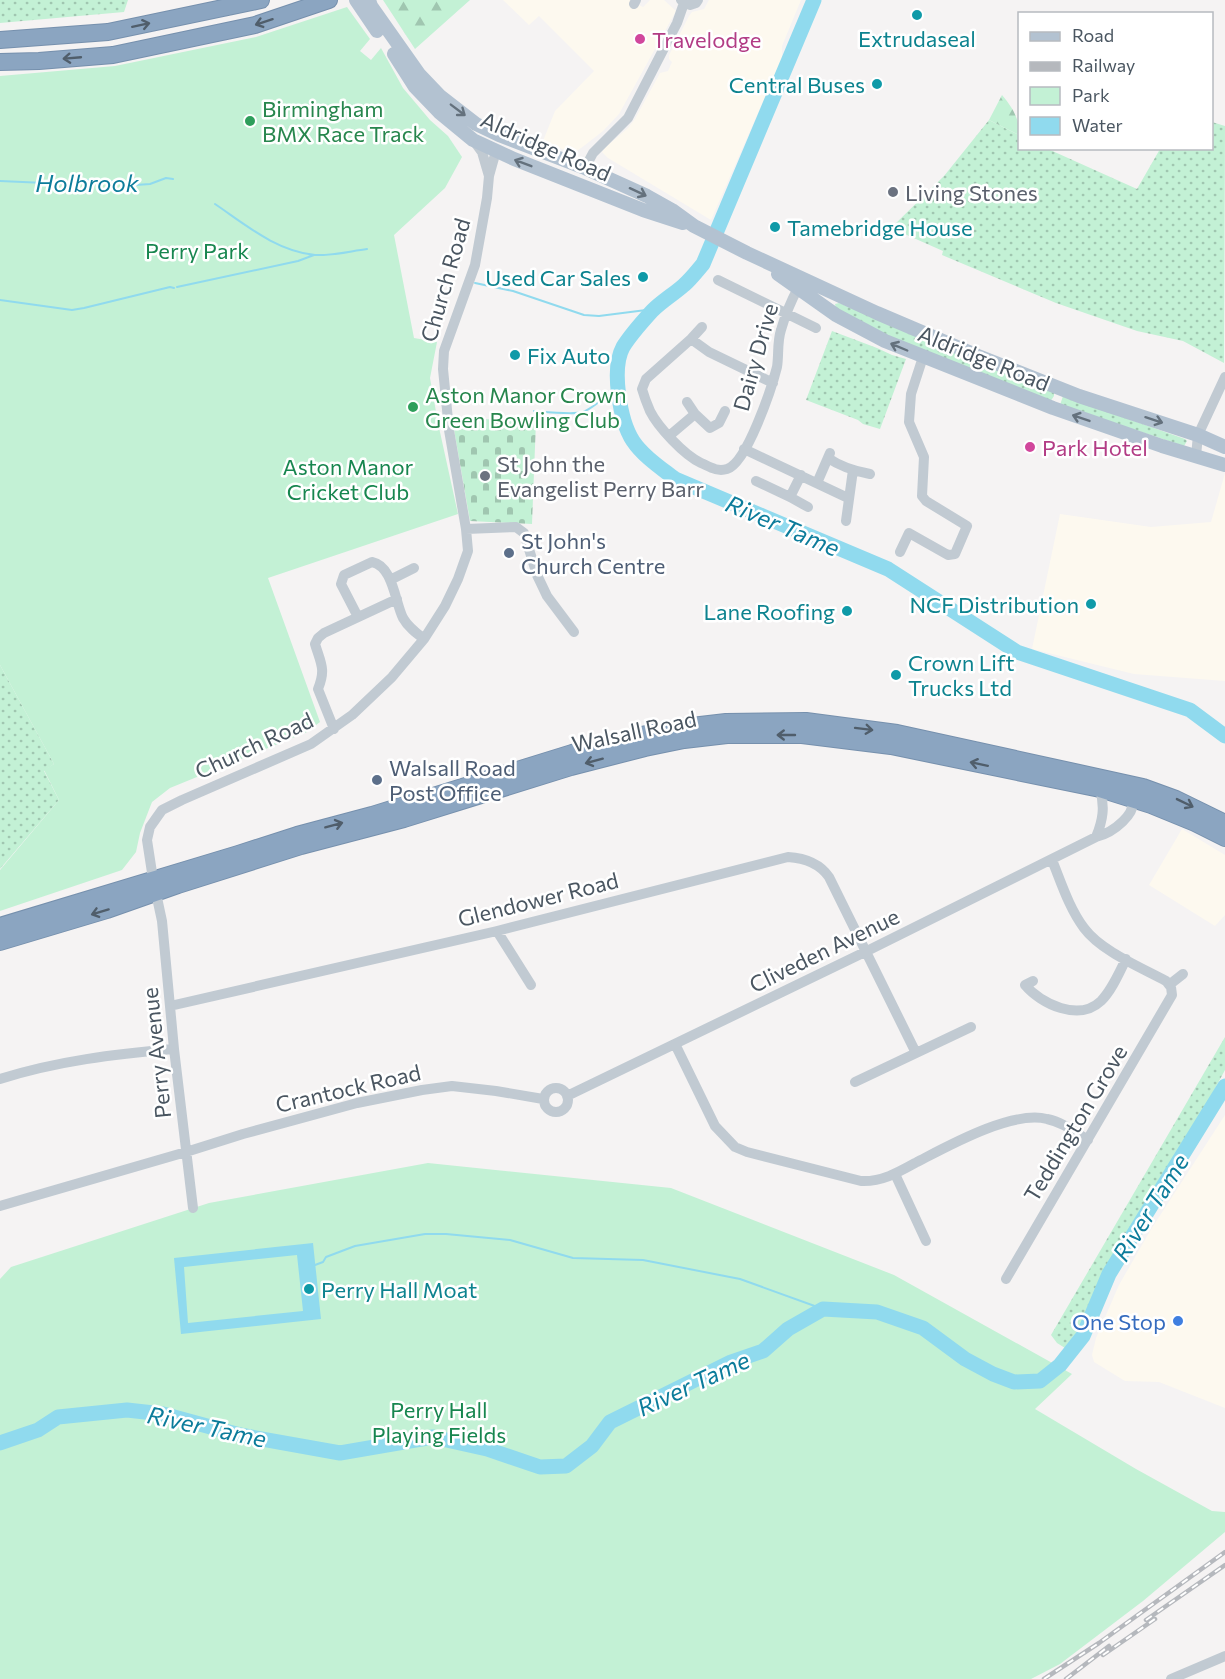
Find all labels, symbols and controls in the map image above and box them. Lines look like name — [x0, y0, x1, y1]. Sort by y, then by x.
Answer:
marker: Extrudaseal — [910, 8, 924, 22]
legend — [1018, 12, 1213, 150]
one-way arrow — [255, 17, 274, 28]
one-way arrow — [131, 19, 151, 30]
text: Road — [1072, 24, 1114, 46]
place label: Extrudaseal — [858, 25, 976, 52]
place label: Travelodge — [652, 26, 761, 53]
marker: Travelodge — [633, 32, 647, 46]
one-way arrow — [63, 53, 83, 64]
text: Railway — [1072, 54, 1135, 76]
place label: Central Buses — [729, 71, 865, 98]
marker: Central Buses — [870, 77, 884, 91]
text: Park — [1072, 84, 1110, 106]
place label: Birmingham BMX Race Track — [262, 95, 425, 147]
one-way arrow — [449, 104, 465, 117]
street label: Aldridge Road — [477, 105, 615, 187]
marker: Birmingham BMX Race Track — [243, 114, 257, 128]
text: Water — [1072, 114, 1123, 136]
one-way arrow — [514, 156, 533, 167]
water label: Holbrook — [35, 168, 140, 197]
place label: Living Stones — [905, 179, 1038, 206]
marker: Living Stones — [886, 185, 900, 199]
one-way arrow — [628, 187, 646, 199]
place label: Tamebridge House — [787, 214, 973, 241]
street label: Church Road — [414, 215, 476, 345]
marker: Tamebridge House — [768, 220, 782, 234]
park label: Perry Park — [145, 237, 249, 264]
place label: Used Car Sales — [485, 264, 631, 291]
marker: Used Car Sales — [636, 270, 650, 284]
street label: Dairy Drive — [727, 300, 783, 414]
street label: Aldridge Road — [914, 319, 1054, 397]
one-way arrow — [890, 341, 909, 352]
place label: Fix Auto — [527, 342, 610, 369]
marker: Fix Auto — [508, 348, 522, 362]
place label: Aston Manor Crown Green Bowling Club — [425, 381, 627, 433]
marker: Aston Manor Crown Green Bowling Club — [406, 400, 420, 414]
one-way arrow — [1072, 411, 1090, 422]
one-way arrow — [1144, 415, 1163, 426]
place label: Park Hotel — [1042, 434, 1148, 461]
marker: Park Hotel — [1023, 440, 1037, 454]
place label: St John the Evangelist Perry Barr — [497, 450, 704, 502]
park label: Aston Manor Cricket Club — [283, 453, 414, 505]
marker: St John the Evangelist Perry Barr — [478, 469, 492, 483]
water label: River Tame — [722, 488, 844, 562]
place label: St John's Church Centre — [521, 527, 665, 579]
marker: St John's Church Centre — [502, 546, 516, 560]
place label: NCF Distribution — [910, 591, 1079, 618]
marker: NCF Distribution — [1084, 597, 1098, 611]
place label: Lane Roofing — [703, 598, 835, 625]
marker: Lane Roofing — [840, 604, 854, 618]
place label: Crown Lift Trucks Ltd — [908, 649, 1015, 701]
marker: Crown Lift Trucks Ltd — [889, 668, 903, 682]
street label: Walsall Road — [569, 705, 699, 757]
street label: Church Road — [191, 706, 317, 784]
one-way arrow — [853, 723, 873, 734]
one-way arrow — [777, 729, 797, 741]
place label: Walsall Road Post Office — [389, 754, 516, 806]
one-way arrow — [585, 756, 604, 767]
one-way arrow — [970, 758, 989, 769]
marker: Walsall Road Post Office — [370, 773, 384, 787]
one-way arrow — [1176, 798, 1194, 810]
one-way arrow — [324, 818, 343, 830]
street label: Glendower Road — [455, 866, 621, 932]
street label: Cliveden Avenue — [745, 902, 903, 998]
one-way arrow — [91, 907, 110, 918]
street label: Perry Avenue — [136, 986, 176, 1120]
street label: Teddington Grove — [1018, 1040, 1132, 1206]
street label: Crantock Road — [273, 1058, 423, 1118]
water label: River Tame — [1106, 1148, 1194, 1266]
place label: Perry Hall Moat — [321, 1276, 477, 1303]
marker: Perry Hall Moat — [302, 1282, 316, 1296]
place label: One Stop — [1072, 1308, 1166, 1335]
marker: One Stop — [1171, 1314, 1185, 1328]
water label: River Tame — [632, 1344, 754, 1422]
park label: Perry Hall Playing Fields — [372, 1396, 506, 1448]
water label: River Tame — [145, 1399, 269, 1453]

